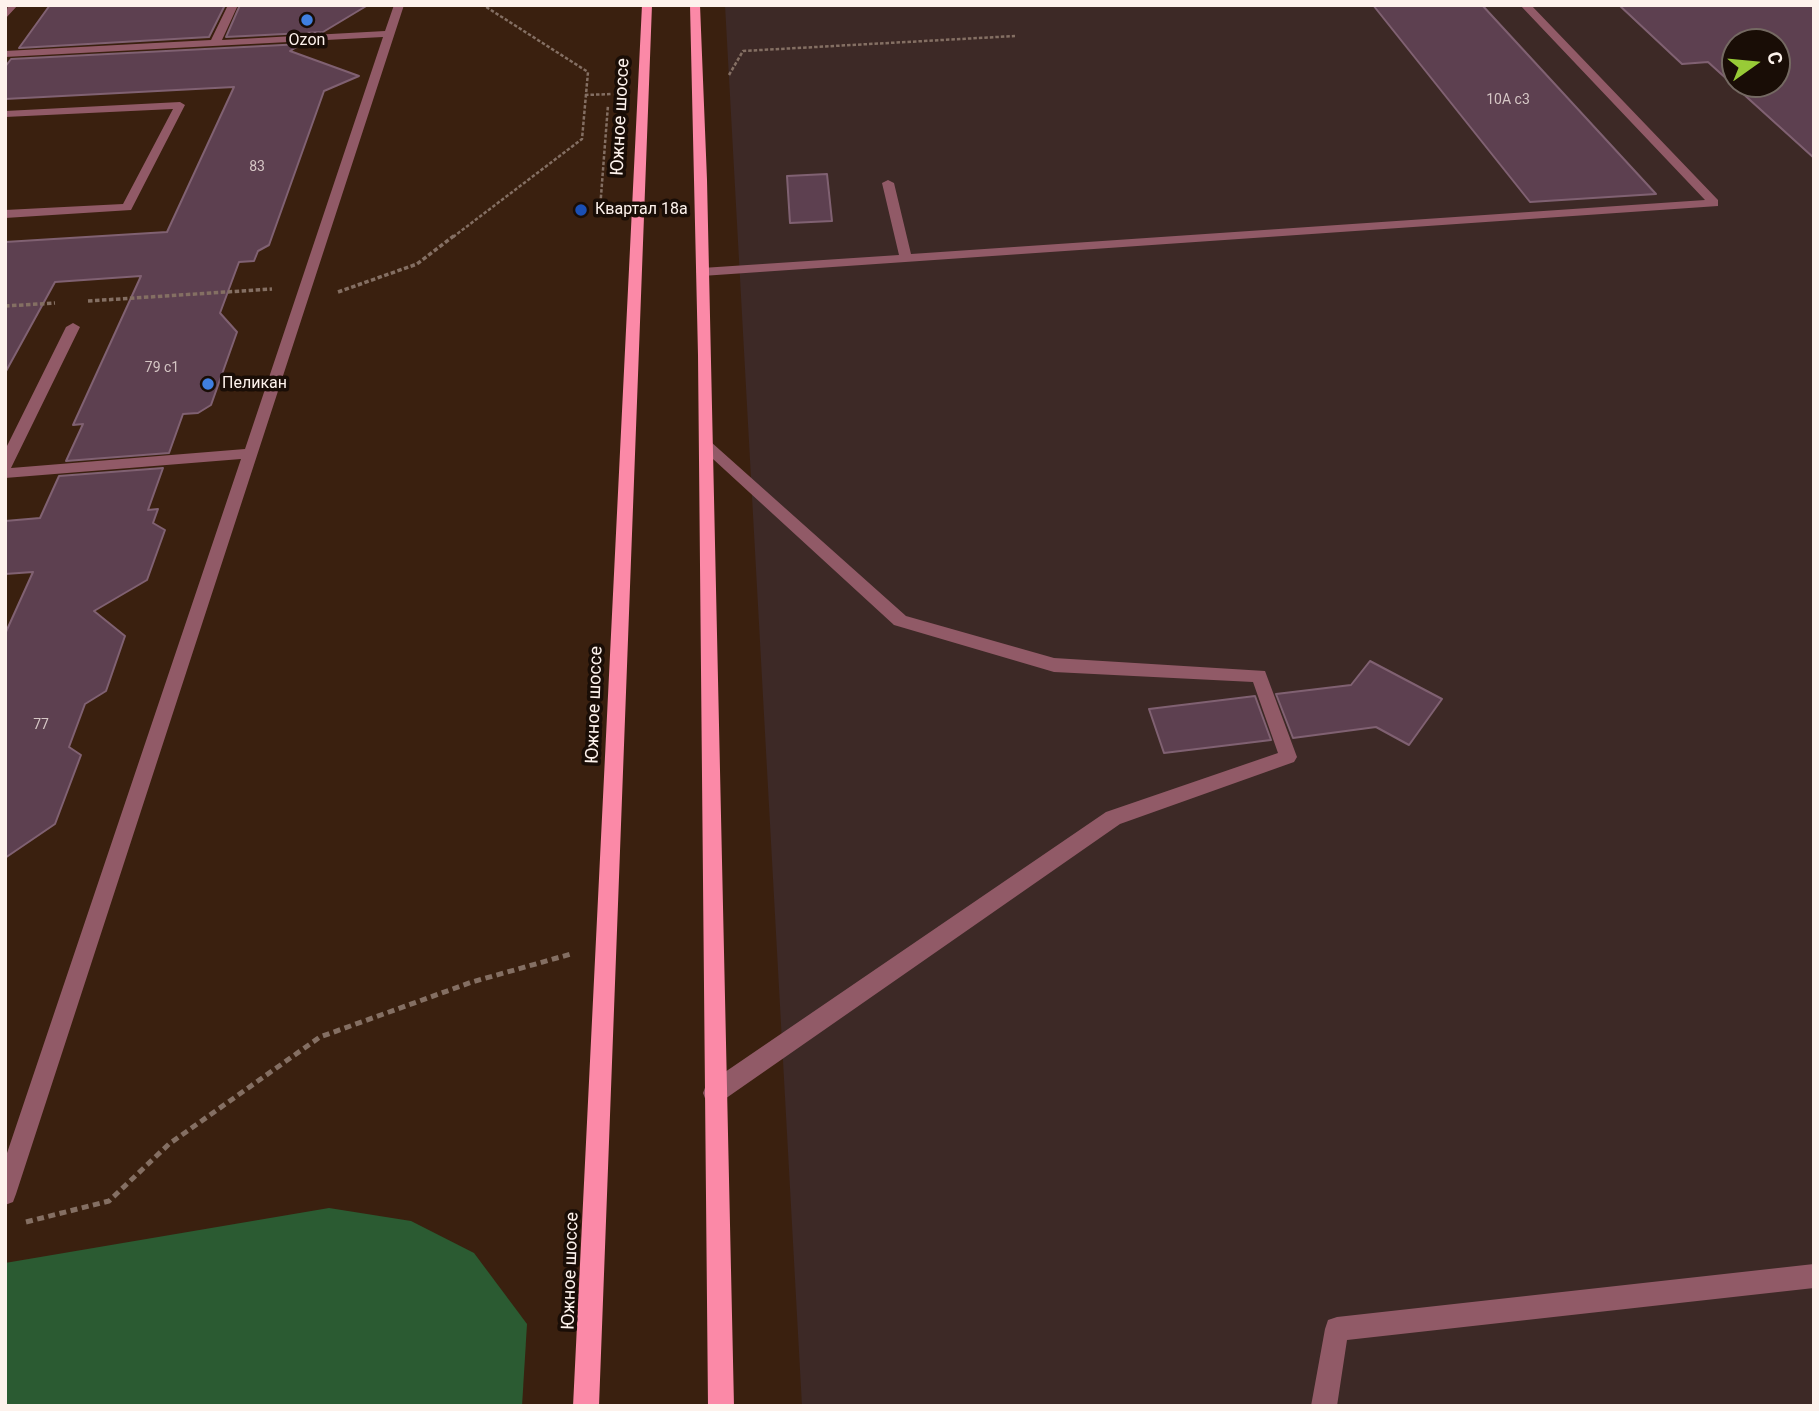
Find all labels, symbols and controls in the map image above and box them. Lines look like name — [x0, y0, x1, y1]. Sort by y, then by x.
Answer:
marker: Ozon — [299, 12, 315, 28]
north arrow — [1721, 28, 1791, 98]
place label: Ozon — [289, 31, 325, 51]
text: С — [1762, 49, 1788, 67]
street label: Южное шоссе — [607, 58, 635, 176]
house number: 10А с3 — [1486, 92, 1530, 108]
house number: 83 — [249, 159, 265, 175]
place label: Квартал 18а — [595, 200, 688, 220]
marker: Квартал 18а — [573, 202, 589, 218]
house number: 79 с1 — [145, 360, 179, 376]
place label: Пеликан — [222, 374, 287, 394]
marker: Пеликан — [200, 376, 216, 392]
street label: Южное шоссе — [582, 646, 608, 764]
house number: 77 — [33, 717, 49, 733]
street label: Южное шоссе — [558, 1212, 584, 1330]

